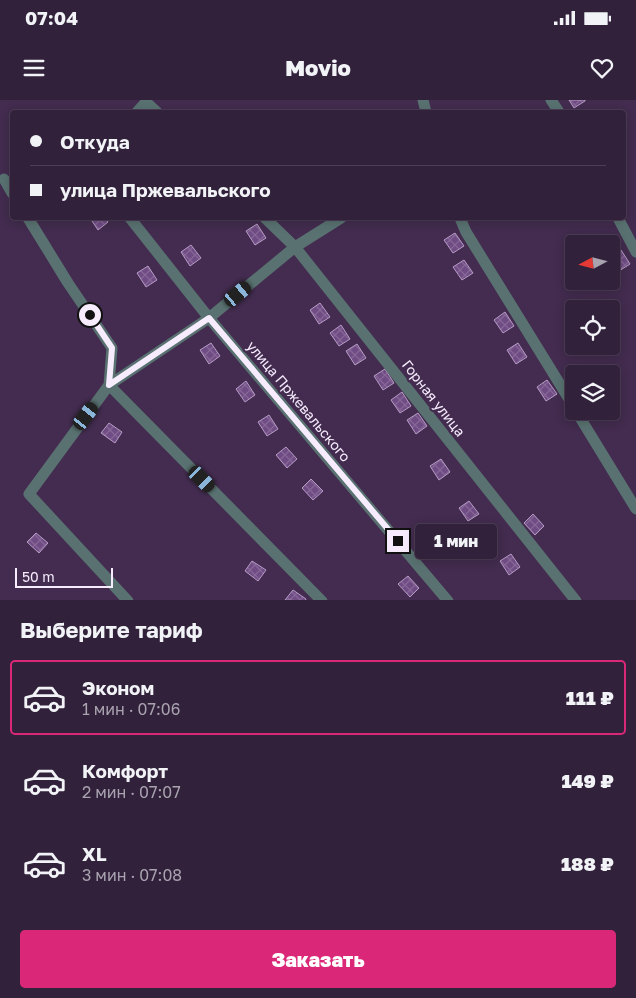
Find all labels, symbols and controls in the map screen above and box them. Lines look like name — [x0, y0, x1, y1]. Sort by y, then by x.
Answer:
text: 07:04 — [25, 6, 78, 29]
icon: menu — [20, 54, 48, 82]
text: Movio — [285, 54, 351, 81]
icon: heart — [588, 54, 616, 82]
text: Откуда — [60, 130, 130, 153]
text: улица Пржевальского — [60, 178, 271, 201]
north arrow — [565, 235, 620, 290]
map controls — [565, 235, 620, 420]
car — [221, 279, 254, 309]
button: locate — [565, 300, 620, 355]
route start — [79, 304, 101, 326]
street label: улица Пржевальского — [244, 337, 354, 465]
street label: Горная улица — [399, 356, 469, 440]
button: layers — [565, 365, 620, 420]
car — [70, 400, 101, 432]
car — [186, 463, 217, 495]
callout: 1 мин — [416, 524, 498, 558]
route end — [387, 530, 409, 552]
text: 1 мин — [434, 531, 478, 551]
scale bar — [15, 566, 112, 589]
text: 50 m — [22, 568, 55, 585]
text: Выберите тариф — [20, 616, 203, 643]
icon: car — [22, 675, 67, 720]
text: Эконом — [82, 676, 154, 699]
text: 111 ₽ — [566, 686, 614, 709]
text: 1 мин · 07:06 — [82, 699, 180, 719]
icon: car — [22, 758, 67, 803]
text: Комфорт — [82, 759, 168, 782]
text: 149 ₽ — [561, 769, 614, 792]
text: 2 мин · 07:07 — [82, 782, 181, 802]
icon: car — [22, 841, 67, 886]
text: XL — [82, 842, 107, 865]
text: 188 ₽ — [561, 852, 614, 875]
text: 3 мин · 07:08 — [82, 865, 182, 885]
button: Заказать — [20, 930, 616, 988]

